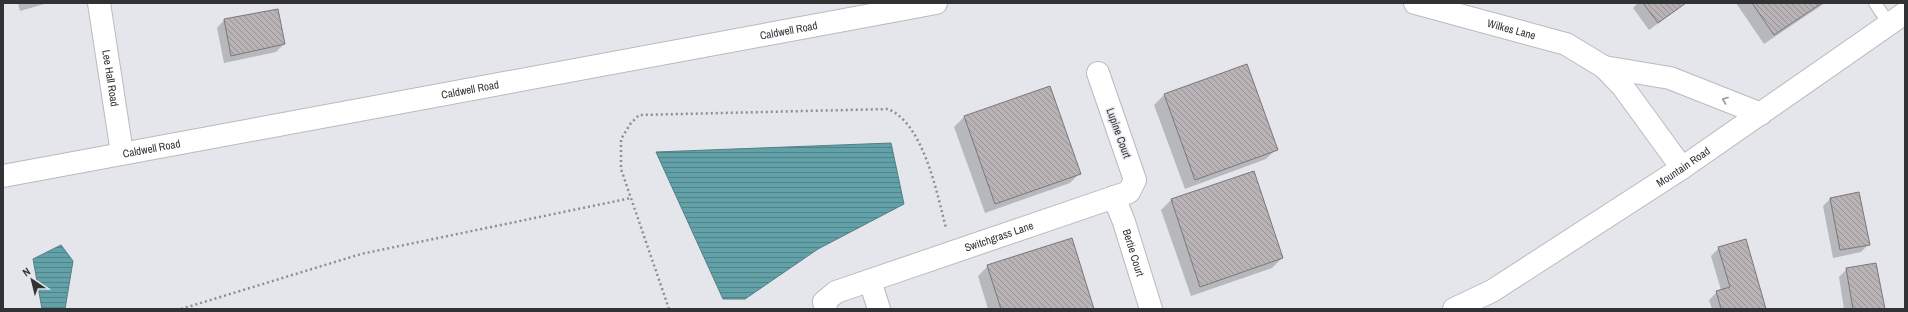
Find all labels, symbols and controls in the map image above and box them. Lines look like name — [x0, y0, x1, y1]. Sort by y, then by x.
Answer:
street label: Wilkes Lane — [1486, 16, 1537, 42]
street label: Caldwell Road — [759, 18, 819, 43]
street label: Lee Hall Road — [99, 49, 122, 108]
street label: Caldwell Road — [440, 77, 500, 102]
one-way arrow — [1722, 96, 1729, 104]
street label: Lupine Court — [1104, 106, 1135, 160]
street label: Caldwell Road — [122, 136, 181, 161]
street label: Mountain Road — [1654, 144, 1713, 190]
street label: Switchgrass Lane — [963, 218, 1035, 255]
street label: Bertie Court — [1120, 227, 1148, 278]
north arrow — [12, 260, 52, 300]
text: N — [20, 264, 33, 279]

